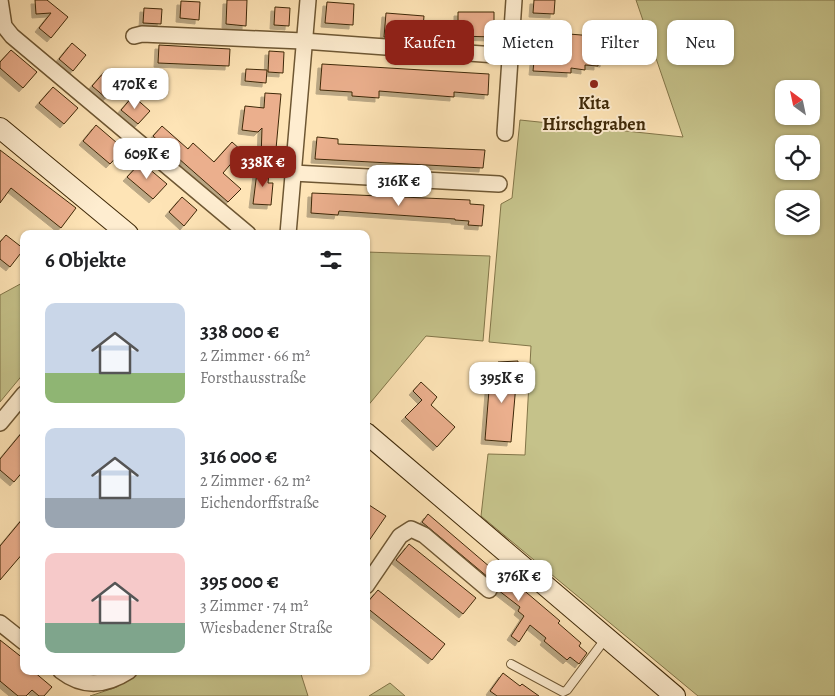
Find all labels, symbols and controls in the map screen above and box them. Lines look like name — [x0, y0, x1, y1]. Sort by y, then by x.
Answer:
chip: Kaufen — [385, 20, 474, 65]
chip: Mieten — [484, 20, 572, 65]
chip: Filter — [582, 20, 657, 65]
chip: Neu — [667, 20, 734, 65]
pin: 470K € — [94, 68, 176, 110]
text: 470K € — [113, 73, 157, 95]
marker: Kita Hirschgraben — [588, 78, 600, 90]
north arrow — [775, 80, 820, 125]
map controls — [775, 80, 820, 235]
place label: Kita Hirschgraben — [542, 91, 646, 136]
button: locate — [775, 135, 820, 180]
pin: 609K € — [106, 138, 188, 180]
text: 609K € — [124, 143, 170, 165]
pin: 338K € — [222, 146, 304, 188]
text: 338K € — [241, 151, 285, 173]
pin: 316K € — [358, 164, 440, 207]
text: 316K € — [378, 170, 420, 192]
button: layers — [775, 190, 820, 235]
text: 6 Objekte — [45, 246, 126, 274]
icon: filters — [317, 246, 345, 274]
text: 338 000 € — [200, 317, 279, 345]
icon: home — [85, 323, 145, 383]
text: 2 Zimmer · 66 m² — [200, 345, 310, 367]
pin: 395K € — [461, 362, 543, 404]
text: Forsthausstraße — [200, 367, 306, 389]
text: 395K € — [480, 367, 524, 389]
text: 316 000 € — [200, 442, 277, 470]
icon: home — [85, 448, 145, 508]
text: 2 Zimmer · 62 m² — [200, 470, 311, 492]
text: Eichendorffstraße — [200, 492, 319, 514]
pin: 376K € — [478, 560, 560, 602]
text: 376K € — [497, 565, 541, 587]
text: 395 000 € — [200, 567, 279, 595]
icon: home — [85, 573, 145, 633]
text: 3 Zimmer · 74 m² — [200, 595, 309, 617]
text: Wiesbadener Straße — [200, 617, 333, 639]

